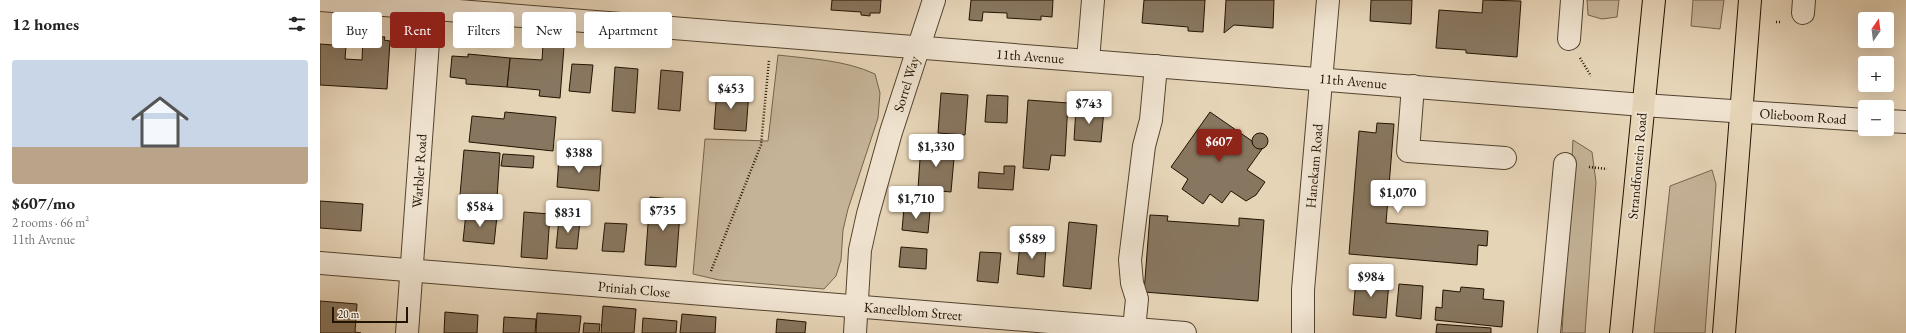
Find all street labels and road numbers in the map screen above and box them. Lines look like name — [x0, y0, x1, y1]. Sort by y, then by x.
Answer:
street label: 11th Avenue — [995, 45, 1065, 67]
street label: Sorrel Way — [889, 53, 923, 114]
street label: 11th Avenue — [1318, 69, 1388, 93]
street label: Olieboom Road — [1759, 104, 1848, 128]
street label: Strandfontein Road — [1623, 111, 1651, 220]
street label: Hanekam Road — [1301, 122, 1327, 209]
street label: Warbler Road — [407, 132, 431, 209]
street label: Priniah Close — [597, 277, 671, 301]
street label: Kaneelblom Street — [863, 298, 963, 324]

